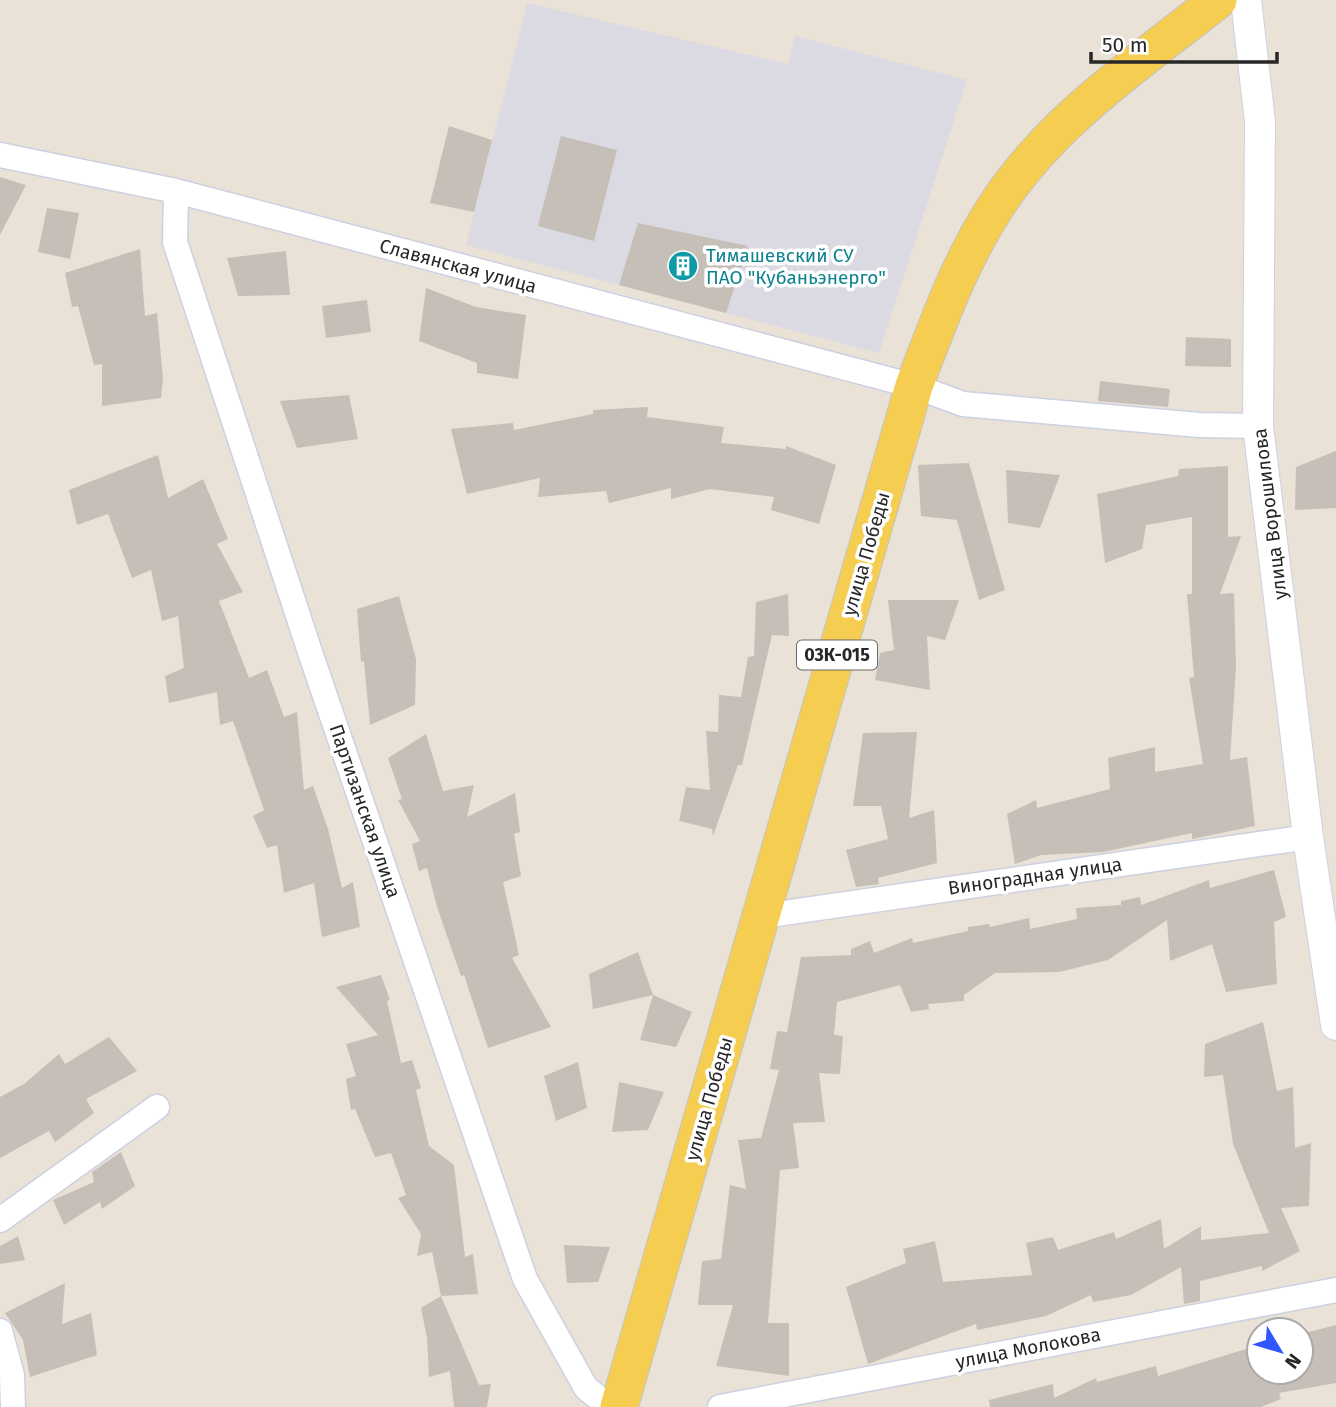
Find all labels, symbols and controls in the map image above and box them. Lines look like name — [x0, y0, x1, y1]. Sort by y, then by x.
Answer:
scale bar — [1091, 21, 1276, 65]
text: 50 m — [1102, 32, 1148, 58]
street label: Славянская улица — [377, 234, 539, 298]
place label: Тимашевский СУ ПАО "Кубаньэнерго" — [706, 244, 886, 289]
building icon: Тимашевский СУ ПАО "Кубаньэнерго" — [666, 249, 700, 283]
street label: улица Ворошилова — [1248, 427, 1292, 601]
street label: улица Победы — [837, 489, 895, 619]
road number: 03К-015 — [797, 640, 877, 670]
street label: Партизанская улица — [324, 721, 406, 901]
street label: Виноградная улица — [946, 852, 1124, 900]
street label: улица Победы — [680, 1034, 738, 1164]
north arrow — [1245, 1316, 1315, 1386]
street label: улица Молокова — [953, 1323, 1103, 1373]
text: N — [1280, 1349, 1306, 1373]

